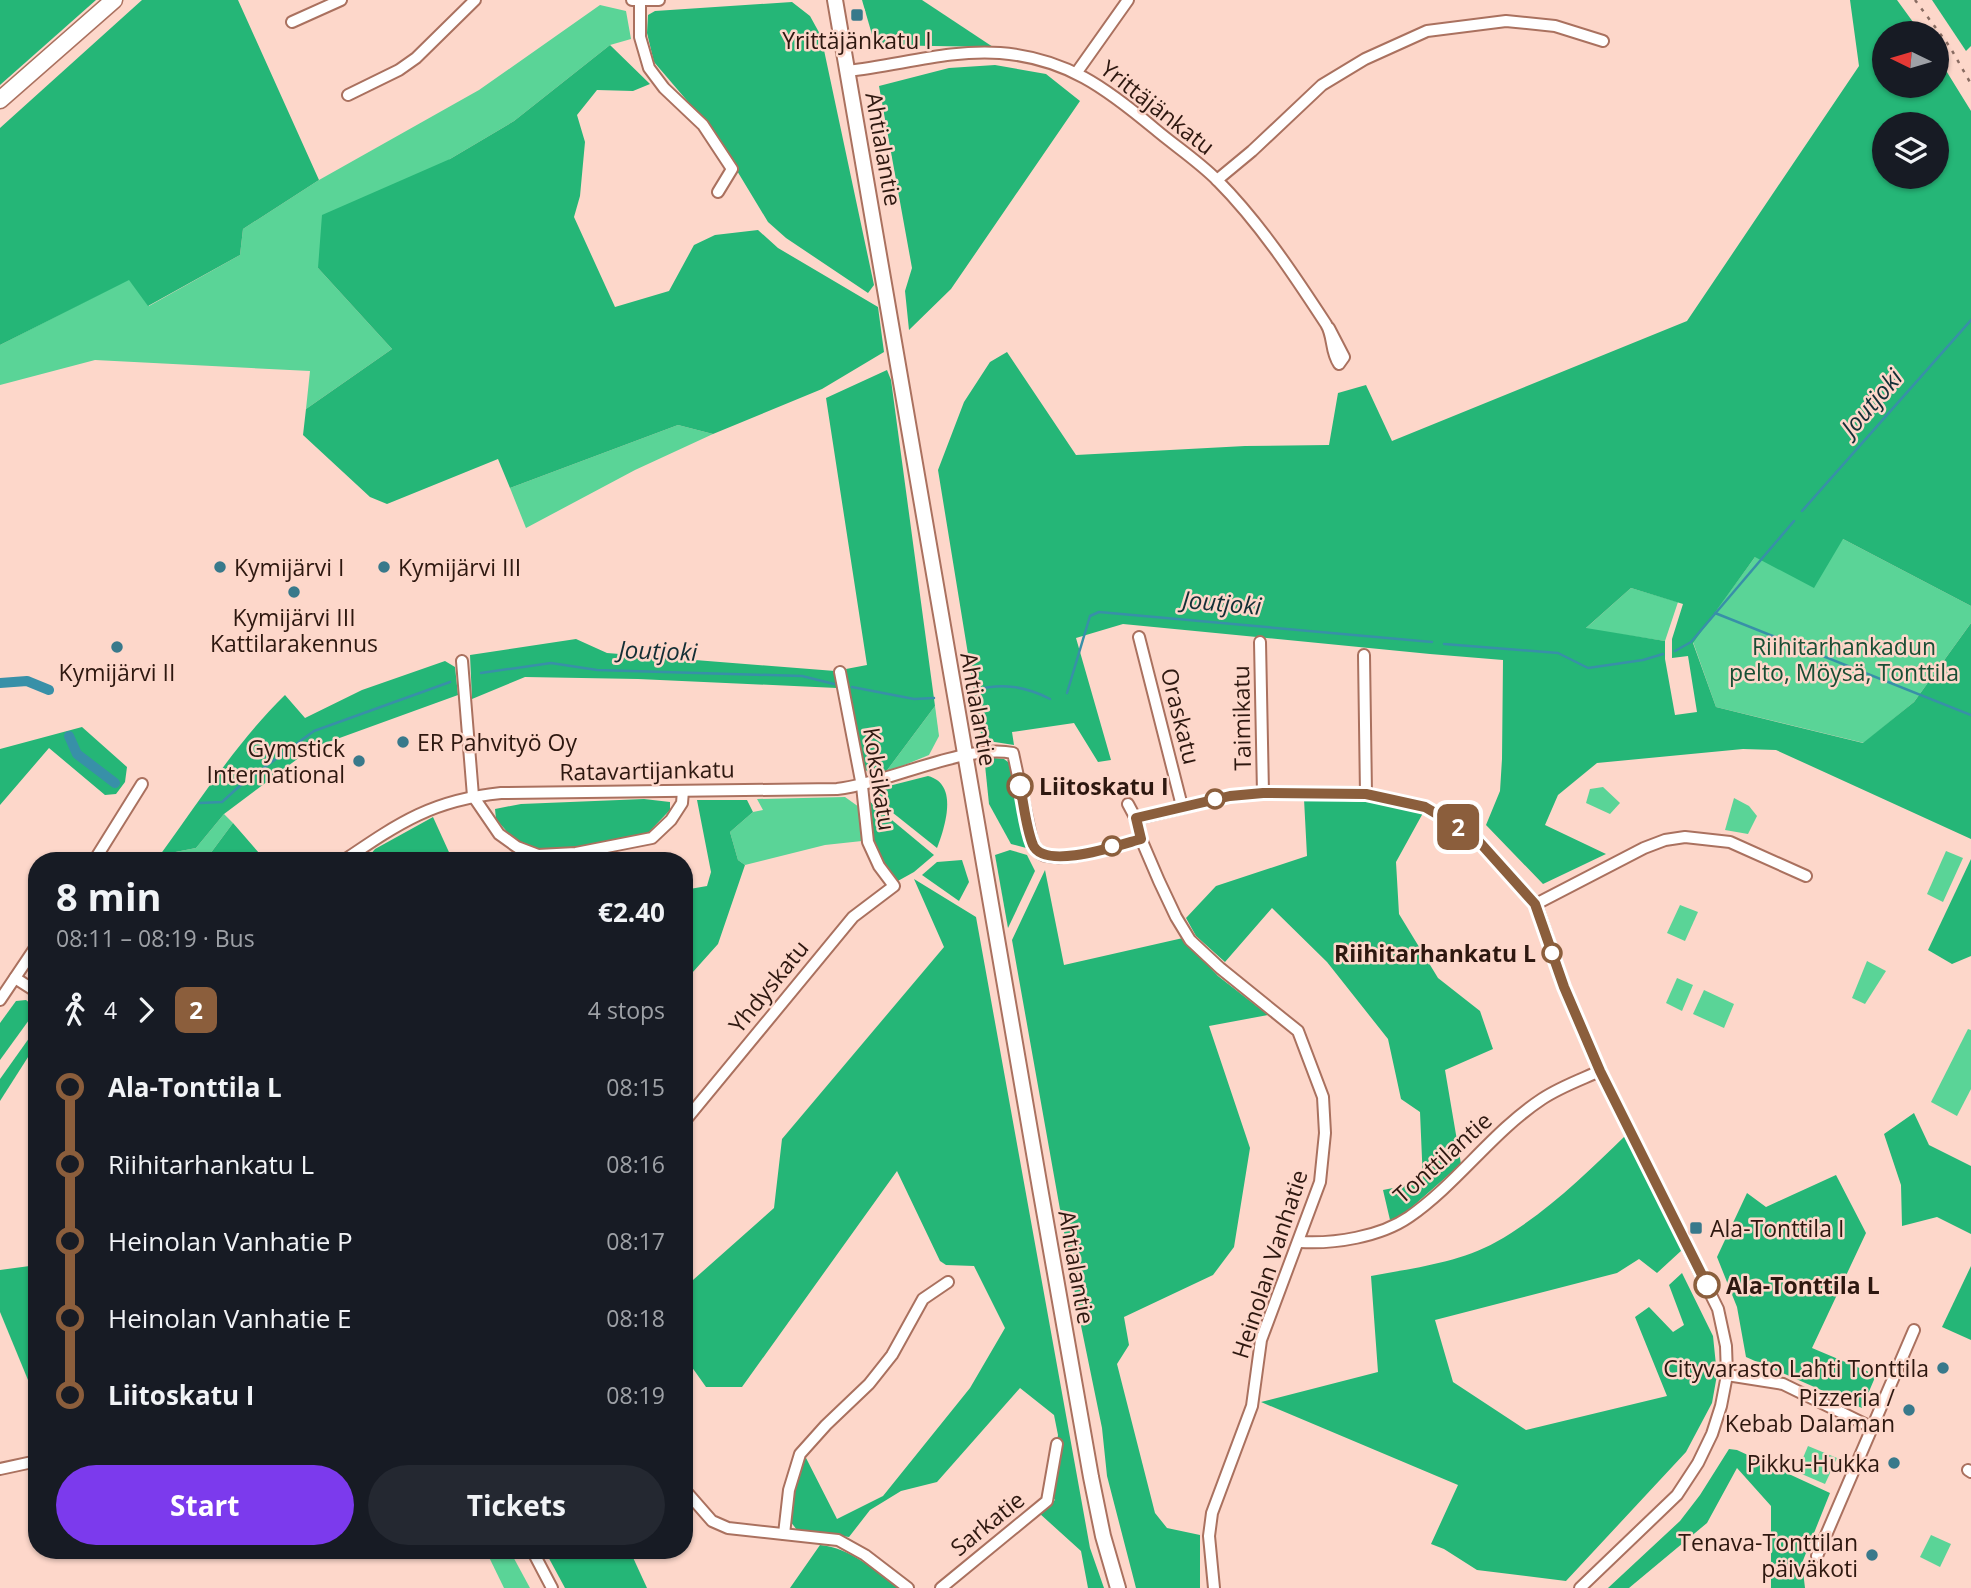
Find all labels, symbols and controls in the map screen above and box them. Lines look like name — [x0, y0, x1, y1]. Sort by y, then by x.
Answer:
marker: Yrittäjänkatu I — [849, 7, 865, 23]
north arrow — [1872, 21, 1950, 98]
map controls — [1872, 21, 1949, 189]
place label: Yrittäjänkatu I — [782, 24, 932, 56]
street label: Yrittäjänkatu — [1094, 52, 1222, 162]
street label: Ahtialantie — [858, 90, 910, 208]
button: layers — [1872, 112, 1949, 189]
water label: Joutjoki — [1830, 361, 1910, 446]
place label: Kymijärvi I — [234, 551, 344, 583]
place label: Kymijärvi III — [398, 551, 521, 583]
marker: Kymijärvi I — [212, 559, 228, 575]
marker: Kymijärvi III — [376, 559, 392, 575]
water label: Joutjoki — [1177, 582, 1264, 622]
marker: Kymijärvi III Kattilarakennus — [286, 584, 302, 600]
place label: Kymijärvi III Kattilarakennus — [210, 601, 378, 659]
park label: Riihitarhankadun pelto, Möysä, Tonttila — [1729, 630, 1959, 688]
water label: Joutjoki — [614, 632, 699, 668]
marker: Kymijärvi II — [109, 639, 125, 655]
street label: Ahtialantie — [953, 650, 1005, 768]
place label: Kymijärvi II — [59, 656, 175, 688]
street label: Oraskatu — [1154, 664, 1208, 768]
street label: Taimikatu — [1224, 665, 1258, 771]
street label: Koksikatu — [856, 725, 904, 833]
place label: ER Pahvityö Oy — [417, 726, 577, 758]
place label: Gymstick International — [207, 732, 345, 790]
marker: ER Pahvityö Oy — [395, 734, 411, 750]
street label: Ratavartijankatu — [559, 752, 735, 788]
marker: Gymstick International — [351, 753, 367, 769]
place label: Liitoskatu I — [1039, 770, 1169, 802]
marker: Liitoskatu I — [1007, 773, 1033, 799]
unlabelled marker — [1205, 789, 1225, 809]
line badge: 2 — [1435, 804, 1481, 850]
text: 2 — [1451, 810, 1465, 843]
unlabelled marker — [1102, 836, 1122, 856]
text: 8 min — [56, 870, 161, 922]
text: €2.40 — [598, 894, 665, 930]
text: 08:11 – 08:19 · Bus — [56, 922, 255, 954]
street label: Yhdyskatu — [721, 933, 815, 1039]
place label: Riihitarhankatu L — [1334, 937, 1536, 969]
marker: Riihitarhankatu L — [1542, 943, 1562, 963]
icon: walk — [56, 991, 94, 1029]
icon: forward — [127, 991, 165, 1029]
text: 2 — [189, 993, 203, 1026]
text: 4 — [104, 994, 117, 1026]
text: 4 stops — [588, 994, 665, 1026]
text: Ala-Tonttila L — [108, 1069, 282, 1105]
text: 08:15 — [606, 1071, 665, 1103]
street label: Tonttilantie — [1386, 1104, 1498, 1210]
text: Riihitarhankatu L — [108, 1146, 314, 1182]
text: 08:16 — [606, 1148, 665, 1180]
street label: Heinolan Vanhatie — [1223, 1166, 1315, 1362]
street label: Ahtialantie — [1051, 1208, 1103, 1326]
place label: Ala-Tonttila I — [1710, 1212, 1844, 1244]
marker: Ala-Tonttila I — [1688, 1220, 1704, 1236]
text: Heinolan Vanhatie P — [108, 1223, 353, 1259]
text: 08:17 — [606, 1225, 665, 1257]
place label: Ala-Tonttila L — [1726, 1269, 1880, 1301]
marker: Ala-Tonttila L — [1694, 1272, 1720, 1298]
text: Heinolan Vanhatie E — [108, 1300, 352, 1336]
text: 08:18 — [606, 1302, 665, 1334]
place label: Cityvarasto Lahti Tonttila — [1663, 1352, 1929, 1384]
marker: Cityvarasto Lahti Tonttila — [1935, 1360, 1951, 1376]
text: Liitoskatu I — [108, 1377, 254, 1413]
text: 08:19 — [606, 1379, 665, 1411]
place label: Pizzeria / Kebab Dalaman — [1725, 1381, 1896, 1439]
marker: Pizzeria / Kebab Dalaman — [1901, 1402, 1917, 1418]
place label: Pikku-Hukka — [1747, 1447, 1880, 1479]
marker: Pikku-Hukka — [1886, 1455, 1902, 1471]
button: Start — [56, 1465, 354, 1545]
button: Tickets — [368, 1465, 665, 1545]
street label: Sarkatie — [943, 1483, 1031, 1563]
place label: Tenava-Tonttilan päiväkoti — [1678, 1526, 1858, 1584]
marker: Tenava-Tonttilan päiväkoti — [1864, 1547, 1880, 1563]

